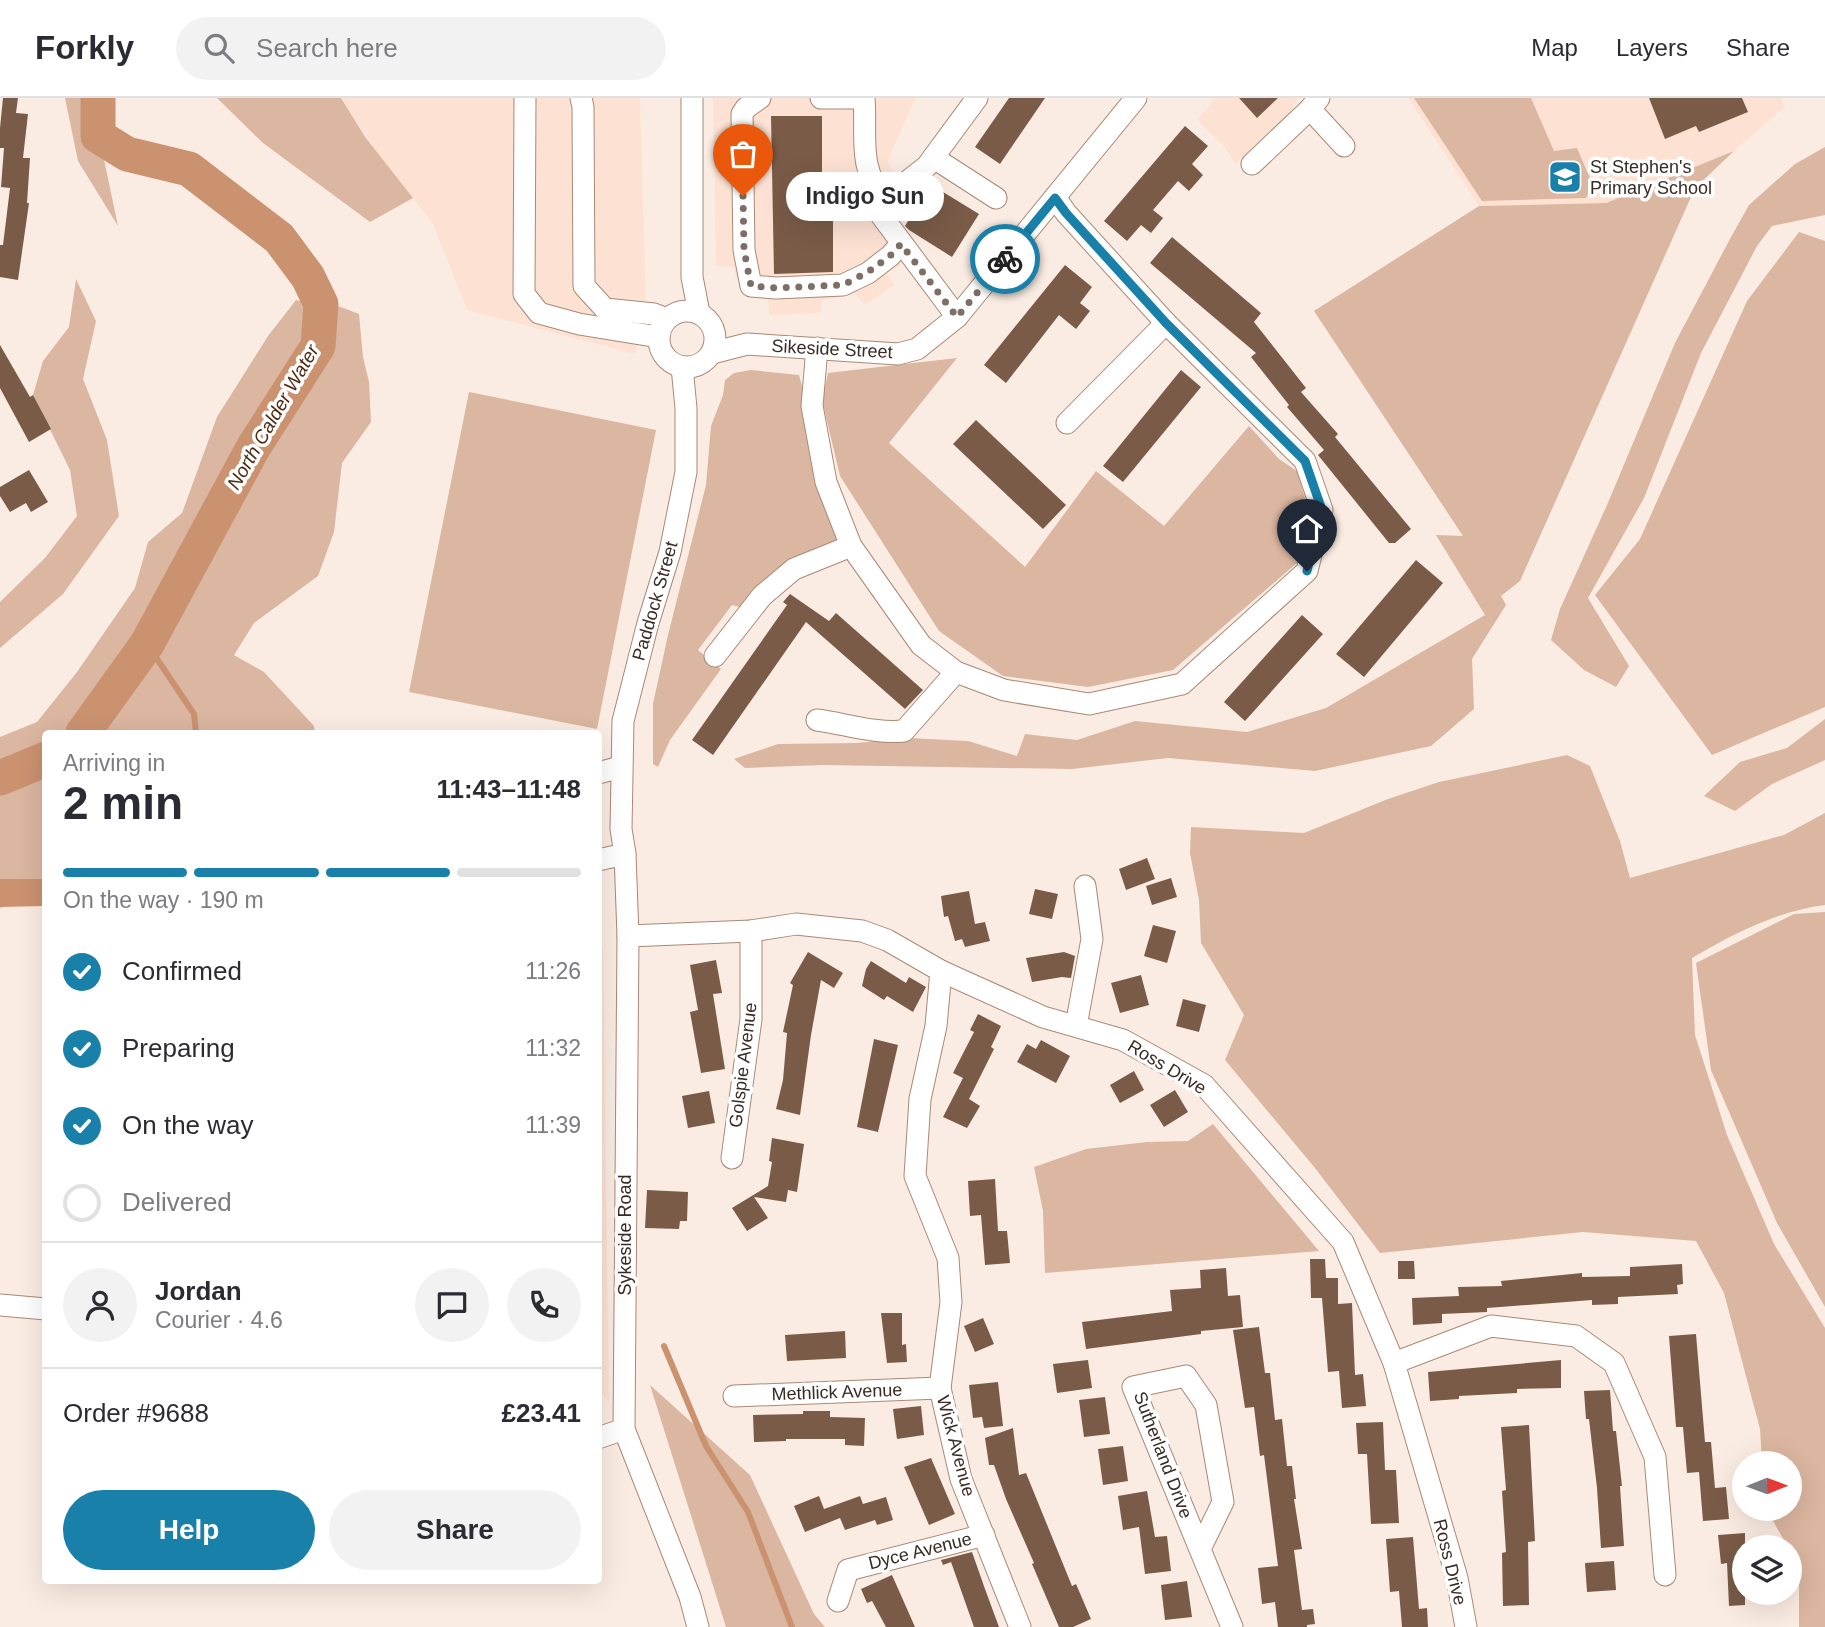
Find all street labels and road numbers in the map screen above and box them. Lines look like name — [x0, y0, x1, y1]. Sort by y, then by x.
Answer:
street label: Sikeside Street — [771, 336, 893, 362]
street label: Paddock Street — [628, 539, 682, 663]
street label: Golspie Avenue — [725, 1001, 761, 1129]
street label: Ross Drive — [1124, 1036, 1210, 1098]
street label: Sykeside Road — [615, 1174, 635, 1296]
street label: Methlick Avenue — [771, 1380, 903, 1404]
street label: Sutherland Drive — [1130, 1389, 1196, 1521]
street label: Wick Avenue — [933, 1393, 979, 1499]
street label: Ross Drive — [1430, 1517, 1470, 1607]
street label: Dyce Avenue — [866, 1529, 974, 1573]

